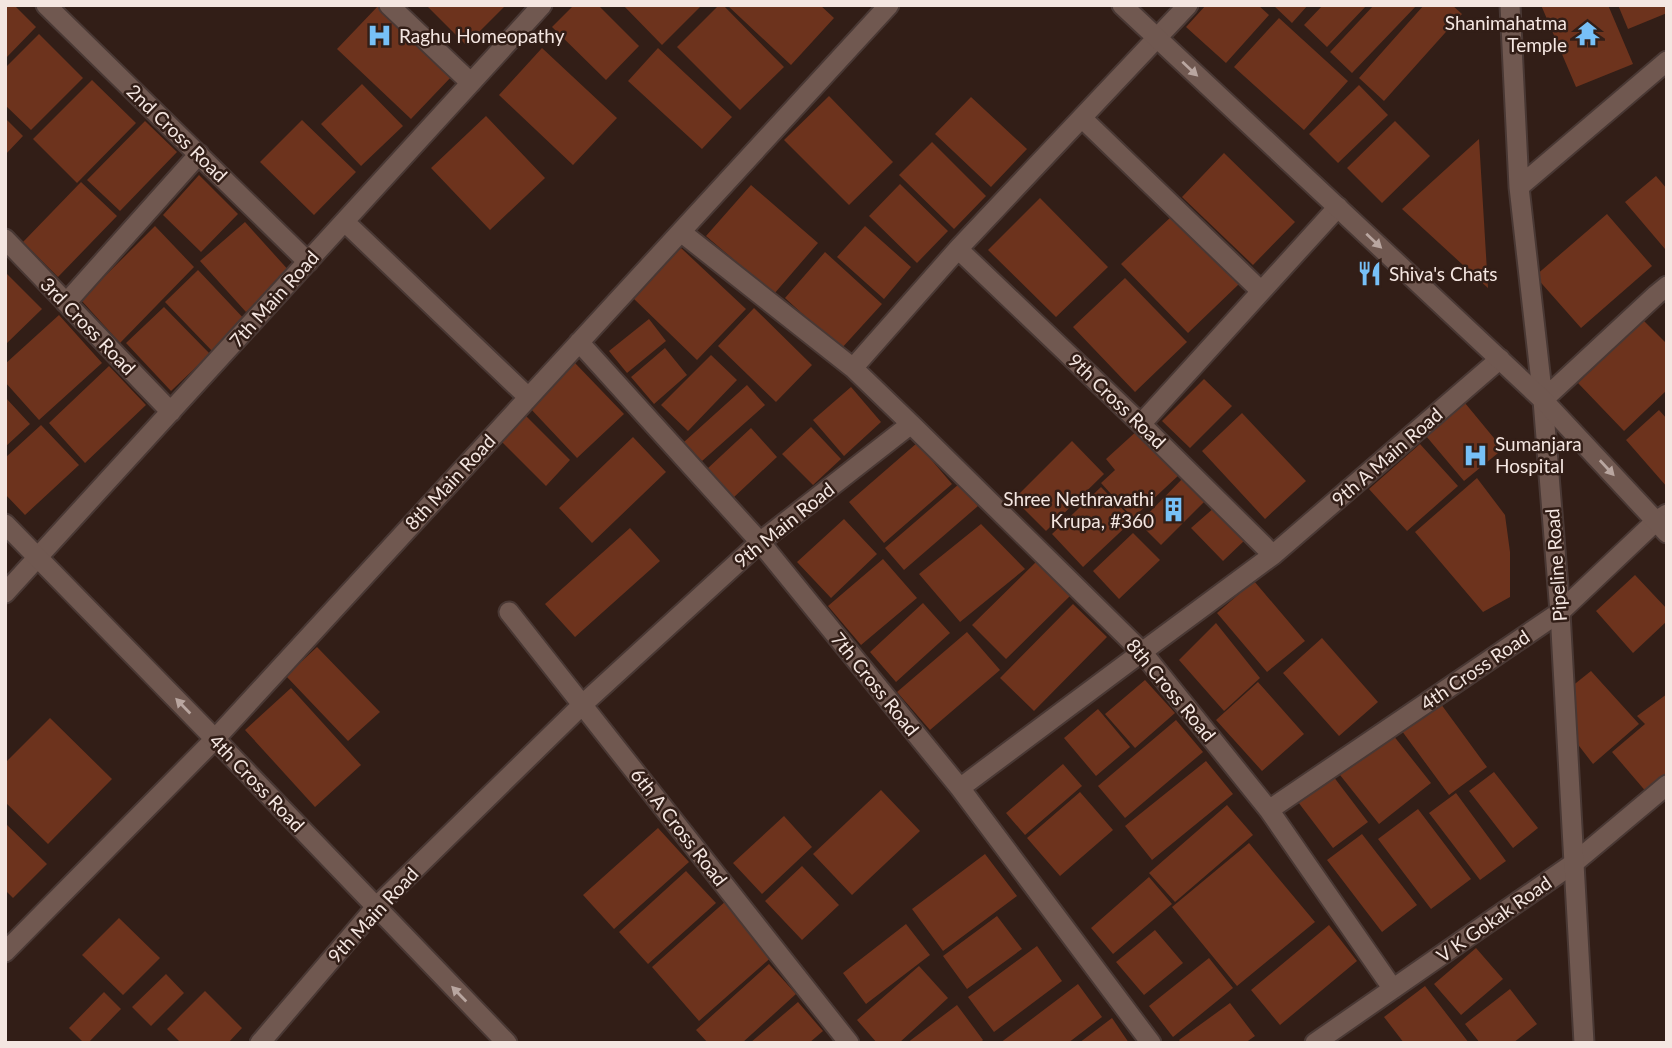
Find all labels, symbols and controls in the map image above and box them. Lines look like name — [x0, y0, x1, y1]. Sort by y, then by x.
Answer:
place label: Shanimahatma Temple — [1445, 11, 1567, 56]
temple icon: Shanimahatma Temple — [1573, 20, 1601, 48]
hospital icon: Raghu Homeopathy — [365, 22, 393, 50]
place label: Raghu Homeopathy — [399, 24, 565, 47]
one-way arrow — [1181, 60, 1198, 76]
street label: 2nd Cross Road — [122, 79, 232, 186]
one-way arrow — [1365, 233, 1382, 249]
street label: 7th Main Road — [224, 246, 323, 352]
restaurant icon: Shiva's Chats — [1355, 260, 1383, 288]
place label: Shiva's Chats — [1389, 262, 1498, 285]
street label: 3rd Cross Road — [36, 272, 141, 379]
street label: 9th Cross Road — [1064, 348, 1171, 453]
street label: 9th A Main Road — [1327, 402, 1447, 511]
street label: 8th Main Road — [400, 429, 500, 534]
place label: Sumanjara Hospital — [1495, 432, 1582, 477]
hospital icon: Sumanjara Hospital — [1461, 441, 1489, 469]
one-way arrow — [1598, 459, 1614, 476]
street label: 9th Main Road — [729, 477, 838, 572]
place label: Shree Nethravathi Krupa, #360 — [1003, 487, 1154, 532]
building icon: Shree Nethravathi Krupa, #360 — [1160, 496, 1188, 524]
street label: Pipeline Road — [1540, 508, 1571, 622]
street label: 4th Cross Road — [1416, 625, 1534, 715]
street label: 7th Cross Road — [827, 627, 924, 740]
street label: 8th Cross Road — [1122, 634, 1221, 746]
one-way arrow — [175, 698, 191, 715]
street label: 4th Cross Road — [205, 729, 310, 836]
street label: 6th A Cross Road — [626, 763, 733, 890]
street label: 9th Main Road — [323, 862, 423, 967]
street label: V K Gokak Road — [1432, 871, 1556, 967]
one-way arrow — [451, 985, 468, 1002]

